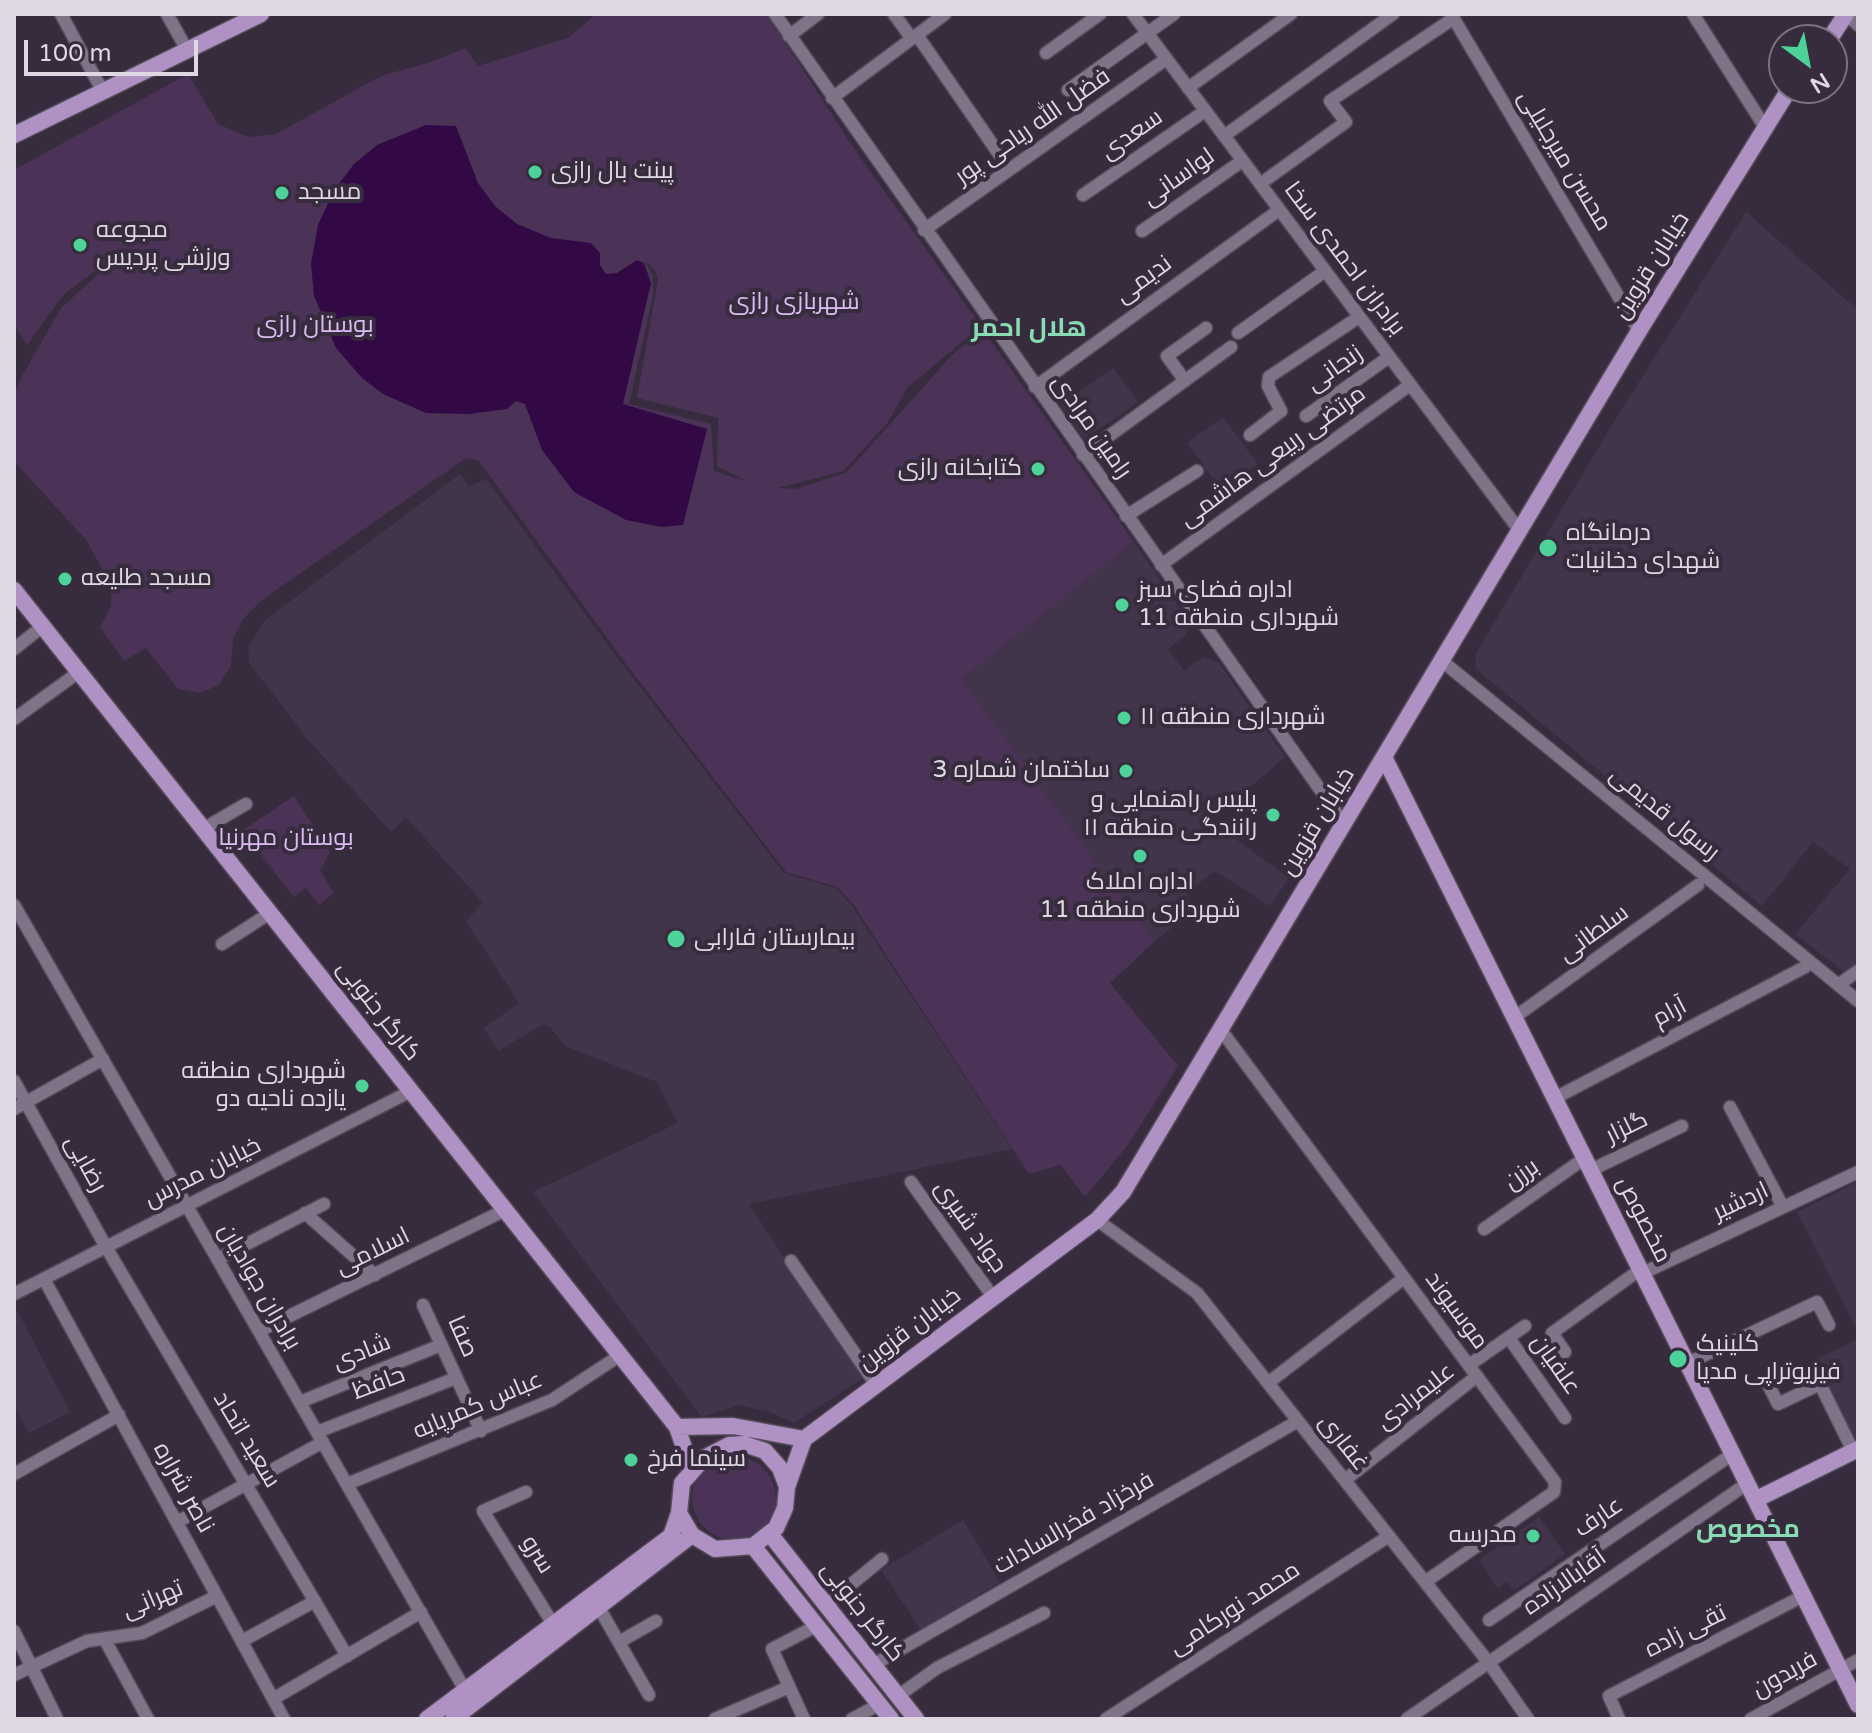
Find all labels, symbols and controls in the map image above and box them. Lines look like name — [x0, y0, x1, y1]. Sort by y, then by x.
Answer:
scale bar — [28, 24, 202, 74]
north arrow — [1768, 24, 1848, 104]
text: 100 m — [38, 39, 112, 68]
street label: فضل الله ریاحی پور — [950, 63, 1116, 191]
text: N — [1805, 67, 1834, 98]
street label: محسن میرجلیلی — [1511, 85, 1617, 237]
street label: سعدی — [1095, 103, 1169, 167]
street label: لواسانی — [1137, 143, 1221, 213]
place label: پینت بال رازی — [551, 158, 674, 186]
marker: پینت بال رازی — [526, 163, 544, 181]
street label: برادران احمدی سخا — [1277, 177, 1411, 341]
place label: مسجد — [298, 179, 361, 207]
marker: مسجد — [273, 184, 291, 202]
street label: خیابان قزوین — [1608, 207, 1696, 325]
place label: مجوعه ورزشی پردیس — [96, 217, 231, 273]
marker: مجوعه ورزشی پردیس — [71, 236, 89, 254]
street label: ندیمی — [1110, 250, 1178, 310]
park label: شهربازی رازی — [728, 289, 860, 317]
park label: بوستان رازی — [256, 312, 374, 340]
district label: هلال احمر — [971, 313, 1087, 345]
street label: زنجانی — [1301, 339, 1369, 399]
street label: رامین مرادی — [1045, 369, 1137, 485]
street label: مرتضی ربیعی هاشمی — [1174, 380, 1372, 534]
place label: کتابخانه رازی — [898, 455, 1022, 483]
marker: کتابخانه رازی — [1029, 460, 1047, 478]
place label: درمانگاه شهدای دخانیات — [1566, 520, 1720, 576]
marker: درمانگاه شهدای دخانیات — [1537, 537, 1559, 559]
place label: مسجد طلیعه — [81, 565, 212, 593]
marker: مسجد طلیعه — [56, 570, 74, 588]
place label: اداره فضای سبز شهرداری منطقه 11 — [1138, 577, 1339, 633]
marker: اداره فضای سبز شهرداری منطقه 11 — [1113, 596, 1131, 614]
place label: شهرداری منطقه ۱۱ — [1140, 704, 1326, 732]
marker: شهرداری منطقه ۱۱ — [1115, 709, 1133, 727]
place label: ساختمان شماره 3 — [932, 757, 1110, 785]
street label: رسول قدیمی — [1603, 761, 1725, 867]
marker: ساختمان شماره 3 — [1117, 762, 1135, 780]
street label: خیابان قزوین — [1274, 763, 1362, 881]
place label: پلیس راهنمایی و رانندگی منطقه ۱۱ — [1084, 787, 1257, 843]
marker: پلیس راهنمایی و رانندگی منطقه ۱۱ — [1264, 806, 1282, 824]
park label: بوستان مهرنیا — [218, 825, 354, 853]
marker: اداره املاک شهرداری منطقه 11 — [1131, 847, 1149, 865]
place label: اداره املاک شهرداری منطقه 11 — [1039, 869, 1241, 925]
street label: سلطانی — [1553, 899, 1635, 969]
place label: بیمارستان فارابی — [694, 925, 855, 953]
marker: بیمارستان فارابی — [665, 928, 687, 950]
street label: کارگر جنوبی — [330, 955, 426, 1067]
street label: آرام — [1648, 992, 1692, 1034]
place label: شهرداری منطقه یازده ناحیه دو — [181, 1058, 346, 1114]
marker: شهرداری منطقه یازده ناحیه دو — [353, 1077, 371, 1095]
street label: گلزار — [1601, 1106, 1653, 1150]
street label: رضایی — [58, 1130, 112, 1198]
street label: خیابان مدرس — [140, 1131, 266, 1215]
street label: برزن — [1499, 1153, 1545, 1197]
street label: مخصوص — [1609, 1172, 1677, 1268]
street label: جواد شیری — [927, 1175, 1013, 1279]
street label: اردشیر — [1708, 1177, 1774, 1227]
street label: برادران جوادیان — [211, 1219, 307, 1355]
street label: اسلامی — [331, 1222, 415, 1282]
street label: موسیوند — [1418, 1266, 1494, 1356]
street label: خیابان قزوین — [853, 1282, 967, 1378]
street label: صفا — [440, 1312, 484, 1362]
street label: شادی — [329, 1328, 395, 1378]
street label: علفیان — [1524, 1329, 1586, 1401]
place label: کلینیک فیزیوتراپی مدیا — [1696, 1331, 1841, 1387]
marker: کلینیک فیزیوتراپی مدیا — [1667, 1348, 1689, 1370]
street label: علیمرادی — [1371, 1357, 1461, 1437]
street label: حافظ — [349, 1361, 409, 1407]
street label: عباس کمرپایه — [409, 1366, 547, 1446]
street label: سعید اتحاد — [206, 1387, 286, 1493]
street label: غفاری — [1312, 1409, 1374, 1477]
street label: ناصر شراره — [146, 1438, 220, 1538]
place label: سینما فرخ — [647, 1446, 746, 1474]
marker: سینما فرخ — [622, 1451, 640, 1469]
street label: فرخزاد فخرالسادات — [989, 1466, 1159, 1582]
street label: عارف — [1569, 1491, 1629, 1545]
district label: مخصوص — [1696, 1514, 1800, 1546]
place label: مدرسه — [1449, 1522, 1517, 1550]
marker: مدرسه — [1524, 1527, 1542, 1545]
street label: سرو — [514, 1531, 560, 1579]
street label: آقابالازاده — [1518, 1544, 1612, 1622]
street label: کارگر جنوبی — [814, 1556, 910, 1668]
street label: محمد نورکامی — [1164, 1556, 1306, 1662]
street label: تهرانی — [118, 1574, 188, 1626]
street label: تقی زاده — [1640, 1599, 1732, 1665]
street label: فریدون — [1747, 1645, 1823, 1705]

